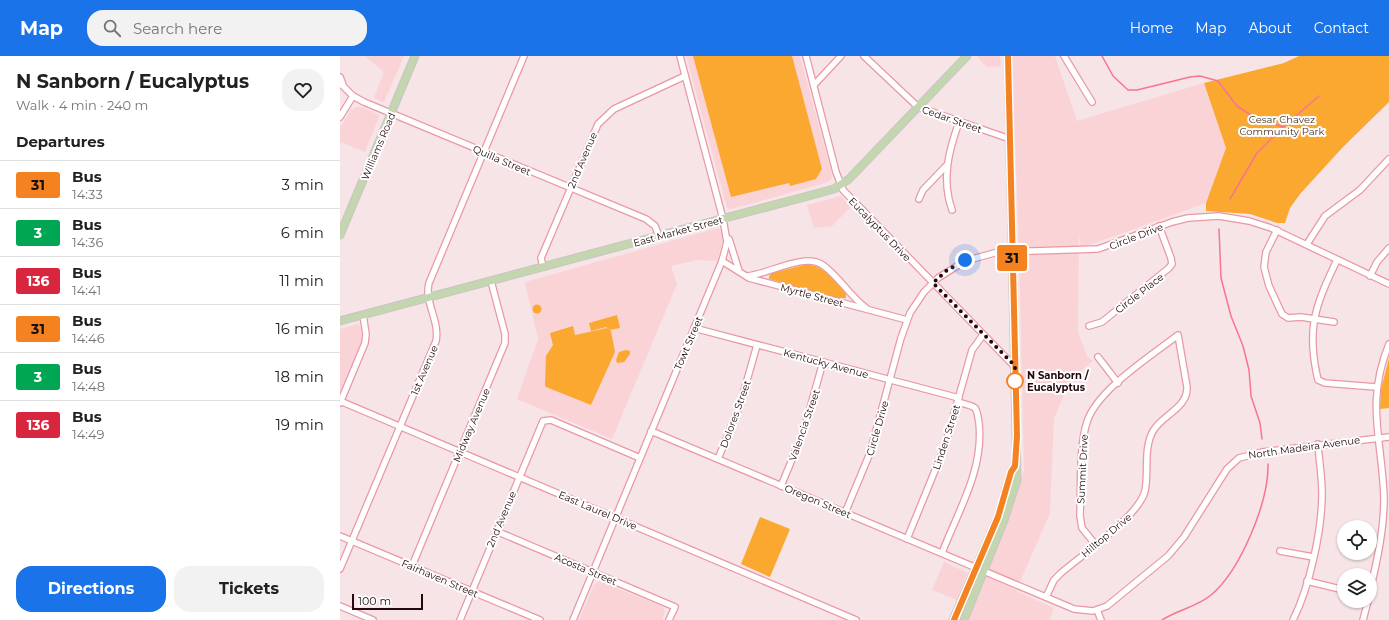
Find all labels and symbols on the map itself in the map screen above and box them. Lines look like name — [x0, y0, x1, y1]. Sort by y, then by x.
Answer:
street label: Cedar Street — [920, 103, 983, 136]
street label: Williams Road — [358, 111, 398, 182]
park label: Cesar Chavez Community Park — [1239, 113, 1325, 138]
street label: 2nd Avenue — [565, 130, 600, 190]
street label: Quilla Street — [471, 142, 533, 179]
street label: Eucalyptus Drive — [846, 195, 914, 264]
street label: East Market Street — [632, 213, 724, 250]
street label: Circle Drive — [1107, 220, 1165, 253]
line badge: 31 — [994, 245, 1030, 271]
your location — [955, 250, 975, 270]
street label: Circle Place — [1112, 270, 1166, 316]
street label: Myrtle Street — [779, 281, 845, 310]
street label: Towt Street — [671, 314, 706, 372]
street label: 1st Avenue — [408, 343, 441, 397]
street label: Kentucky Avenue — [782, 346, 870, 381]
place label: N Sanborn / Eucalyptus — [1027, 369, 1090, 394]
marker: N Sanborn / Eucalyptus — [1006, 372, 1024, 390]
street label: Dolores Street — [717, 379, 754, 450]
street label: Midway Avenue — [450, 386, 493, 464]
street label: Valencia Street — [786, 388, 823, 463]
street label: Circle Drive — [863, 399, 892, 457]
street label: Linden Street — [930, 403, 963, 471]
street label: North Madeira Avenue — [1247, 433, 1361, 462]
street label: Summit Drive — [1074, 434, 1091, 504]
street label: Oregon Street — [783, 482, 853, 521]
street label: East Laurel Drive — [557, 488, 639, 533]
street label: 2nd Avenue — [484, 489, 519, 549]
street label: Hilltop Drive — [1078, 511, 1134, 560]
street label: Acosta Street — [553, 550, 619, 588]
street label: Fairhaven Street — [399, 556, 480, 600]
scale bar — [352, 592, 423, 611]

